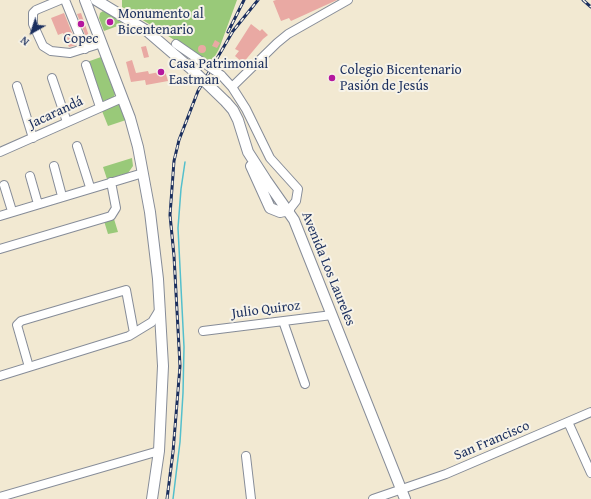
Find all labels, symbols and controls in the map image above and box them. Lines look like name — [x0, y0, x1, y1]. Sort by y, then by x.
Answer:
place label: Monumento al Bicentenario — [118, 6, 204, 38]
north arrow — [12, 12, 52, 52]
marker: Monumento al Bicentenario — [105, 17, 115, 27]
marker: Copec — [76, 19, 86, 29]
place label: Copec — [63, 31, 99, 47]
text: N — [17, 33, 32, 50]
place label: Casa Patrimonial Eastman — [169, 56, 268, 88]
place label: Colegio Bicentenario Pasión de Jesús — [340, 62, 462, 94]
marker: Casa Patrimonial Eastman — [156, 67, 166, 77]
marker: Colegio Bicentenario Pasión de Jesús — [327, 73, 337, 83]
street label: Jacarandá — [26, 93, 86, 133]
street label: Avenida Los Laureles — [297, 209, 359, 329]
street label: Julio Quiroz — [231, 297, 301, 323]
street label: San Francisco — [452, 418, 532, 464]

